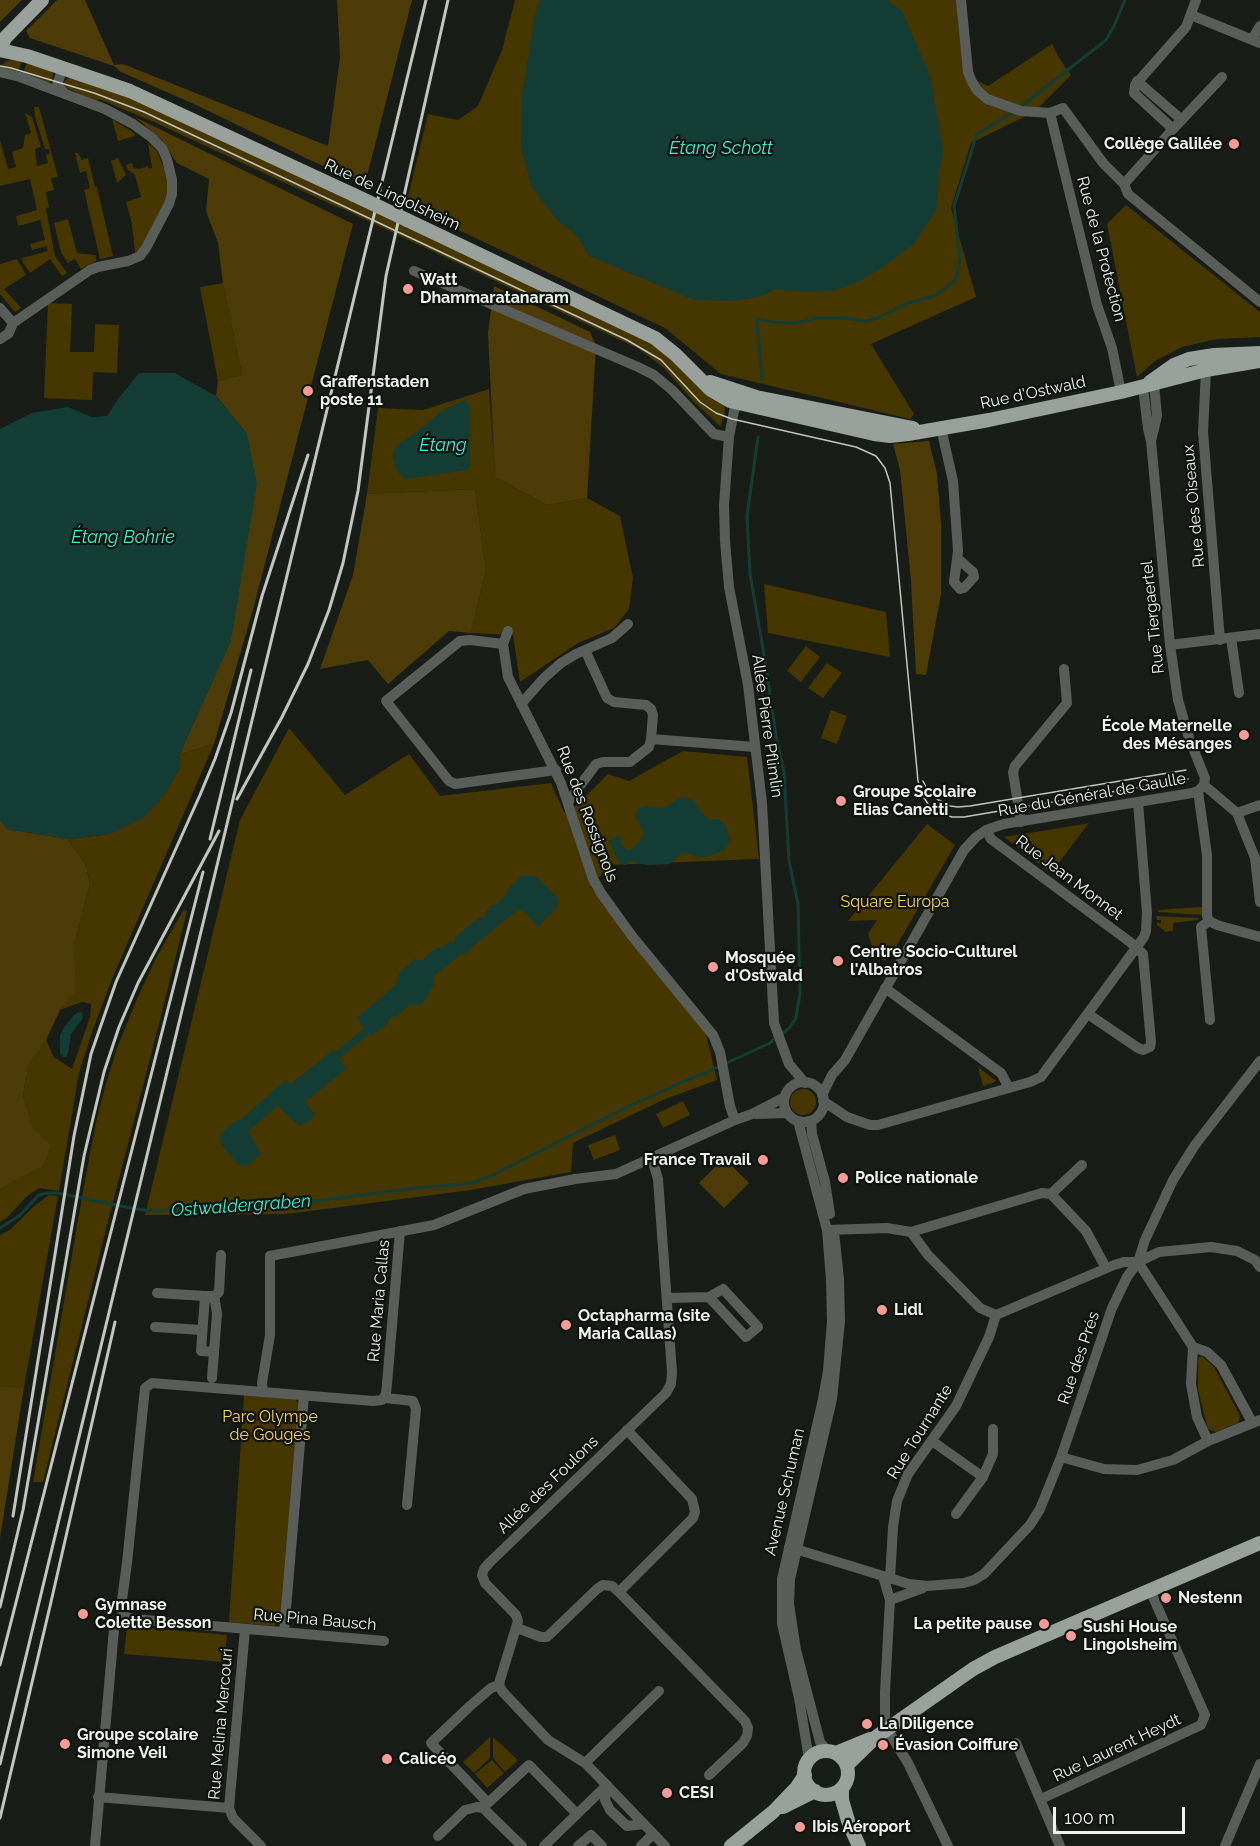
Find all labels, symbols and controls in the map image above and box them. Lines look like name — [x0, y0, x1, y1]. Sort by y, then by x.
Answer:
place label: Collège Galilée — [1104, 134, 1222, 154]
marker: Collège Galilée — [1227, 137, 1241, 151]
water label: Étang Schott — [669, 138, 773, 160]
street label: Rue de Lingolsheim — [321, 155, 463, 235]
street label: Rue de la Protection — [1072, 174, 1130, 324]
place label: Watt Dhammaratanaram — [420, 270, 569, 308]
marker: Watt Dhammaratanaram — [401, 282, 415, 296]
place label: Graffenstaden poste 11 — [320, 372, 429, 410]
street label: Rue d'Ostwald — [979, 372, 1087, 414]
marker: Graffenstaden poste 11 — [301, 384, 315, 398]
water label: Étang — [419, 435, 467, 457]
street label: Rue des Oiseaux — [1179, 444, 1209, 568]
water label: Étang Bohrie — [71, 527, 175, 549]
street label: Rue Tiergaertel — [1137, 559, 1169, 675]
street label: Allée Pierre Pflimlin — [747, 653, 787, 799]
place label: École Maternelle des Mésanges — [1102, 716, 1232, 754]
marker: École Maternelle des Mésanges — [1237, 728, 1251, 742]
street label: Rue des Rossignols — [552, 743, 622, 885]
street label: Rue du Général de Gaulle — [997, 769, 1187, 821]
place label: Groupe Scolaire Elias Canetti — [853, 782, 976, 820]
marker: Groupe Scolaire Elias Canetti — [834, 794, 848, 808]
street label: Rue Jean Monnet — [1012, 831, 1126, 925]
park label: Square Europa — [840, 892, 950, 912]
place label: Centre Socio-Culturel l'Albatros — [850, 942, 1017, 980]
place label: Mosquée d'Ostwald — [725, 948, 803, 986]
marker: Centre Socio-Culturel l'Albatros — [831, 954, 845, 968]
marker: Mosquée d'Ostwald — [706, 960, 720, 974]
place label: France Travail — [644, 1150, 751, 1170]
marker: France Travail — [756, 1153, 770, 1167]
place label: Police nationale — [855, 1168, 978, 1188]
marker: Police nationale — [836, 1171, 850, 1185]
water label: Ostwaldergraben — [170, 1190, 312, 1222]
street label: Rue Maria Callas — [364, 1239, 394, 1363]
place label: Lidl — [894, 1300, 923, 1320]
marker: Lidl — [875, 1303, 889, 1317]
place label: Octapharma (site Maria Callas) — [578, 1306, 710, 1344]
street label: Rue des Prés — [1054, 1309, 1104, 1407]
marker: Octapharma (site Maria Callas) — [559, 1318, 573, 1332]
street label: Rue Tournante — [883, 1381, 957, 1483]
park label: Parc Olympe de Gouges — [222, 1407, 318, 1445]
street label: Avenue Schuman — [761, 1426, 809, 1558]
street label: Allée des Foulons — [494, 1432, 602, 1538]
place label: Nestenn — [1178, 1588, 1242, 1608]
marker: Nestenn — [1159, 1591, 1173, 1605]
place label: Gymnase Colette Besson — [95, 1595, 211, 1633]
street label: Rue Pina Bausch — [253, 1605, 377, 1635]
marker: Gymnase Colette Besson — [76, 1607, 90, 1621]
place label: La petite pause — [914, 1614, 1032, 1634]
marker: La petite pause — [1037, 1617, 1051, 1631]
place label: Sushi House Lingolsheim — [1083, 1617, 1177, 1655]
marker: Sushi House Lingolsheim — [1064, 1629, 1078, 1643]
street label: Rue Melina Mercouri — [205, 1647, 237, 1801]
street label: Rue Laurent Heydt — [1050, 1710, 1184, 1786]
place label: La Diligence — [879, 1714, 974, 1734]
marker: La Diligence — [860, 1717, 874, 1731]
place label: Groupe scolaire Simone Veil — [77, 1725, 198, 1763]
place label: Évasion Coiffure — [895, 1735, 1018, 1755]
marker: Groupe scolaire Simone Veil — [58, 1737, 72, 1751]
marker: Évasion Coiffure — [876, 1738, 890, 1752]
place label: Calicéo — [399, 1749, 457, 1769]
marker: Calicéo — [380, 1752, 394, 1766]
place label: CESI — [679, 1783, 714, 1803]
marker: CESI — [660, 1786, 674, 1800]
scale bar — [1056, 1795, 1188, 1833]
text: 100 m — [1064, 1807, 1115, 1828]
place label: Ibis Aéroport — [812, 1817, 911, 1837]
marker: Ibis Aéroport — [793, 1820, 807, 1834]

